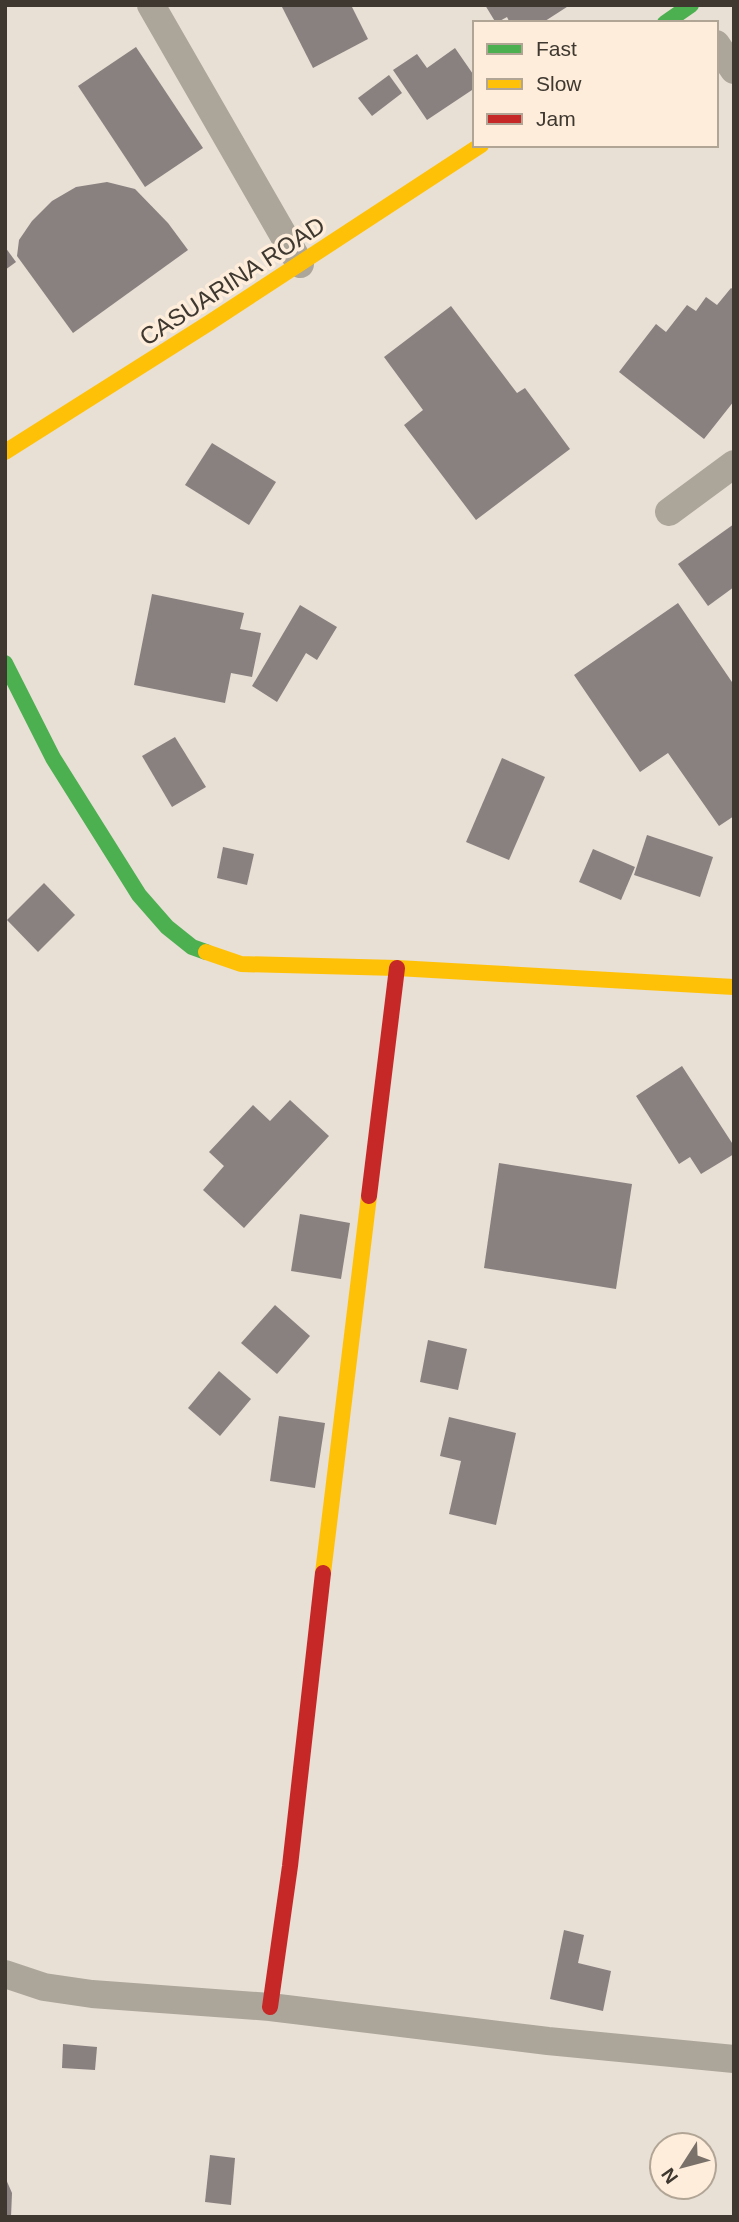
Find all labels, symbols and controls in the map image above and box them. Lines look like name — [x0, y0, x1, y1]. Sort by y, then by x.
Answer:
legend — [473, 21, 718, 147]
text: Fast — [536, 37, 577, 60]
text: Slow — [536, 72, 582, 95]
text: Jam — [536, 107, 576, 130]
street label: CASUARINA ROAD — [135, 211, 329, 351]
north arrow — [648, 2131, 718, 2201]
text: N — [657, 2164, 682, 2187]

